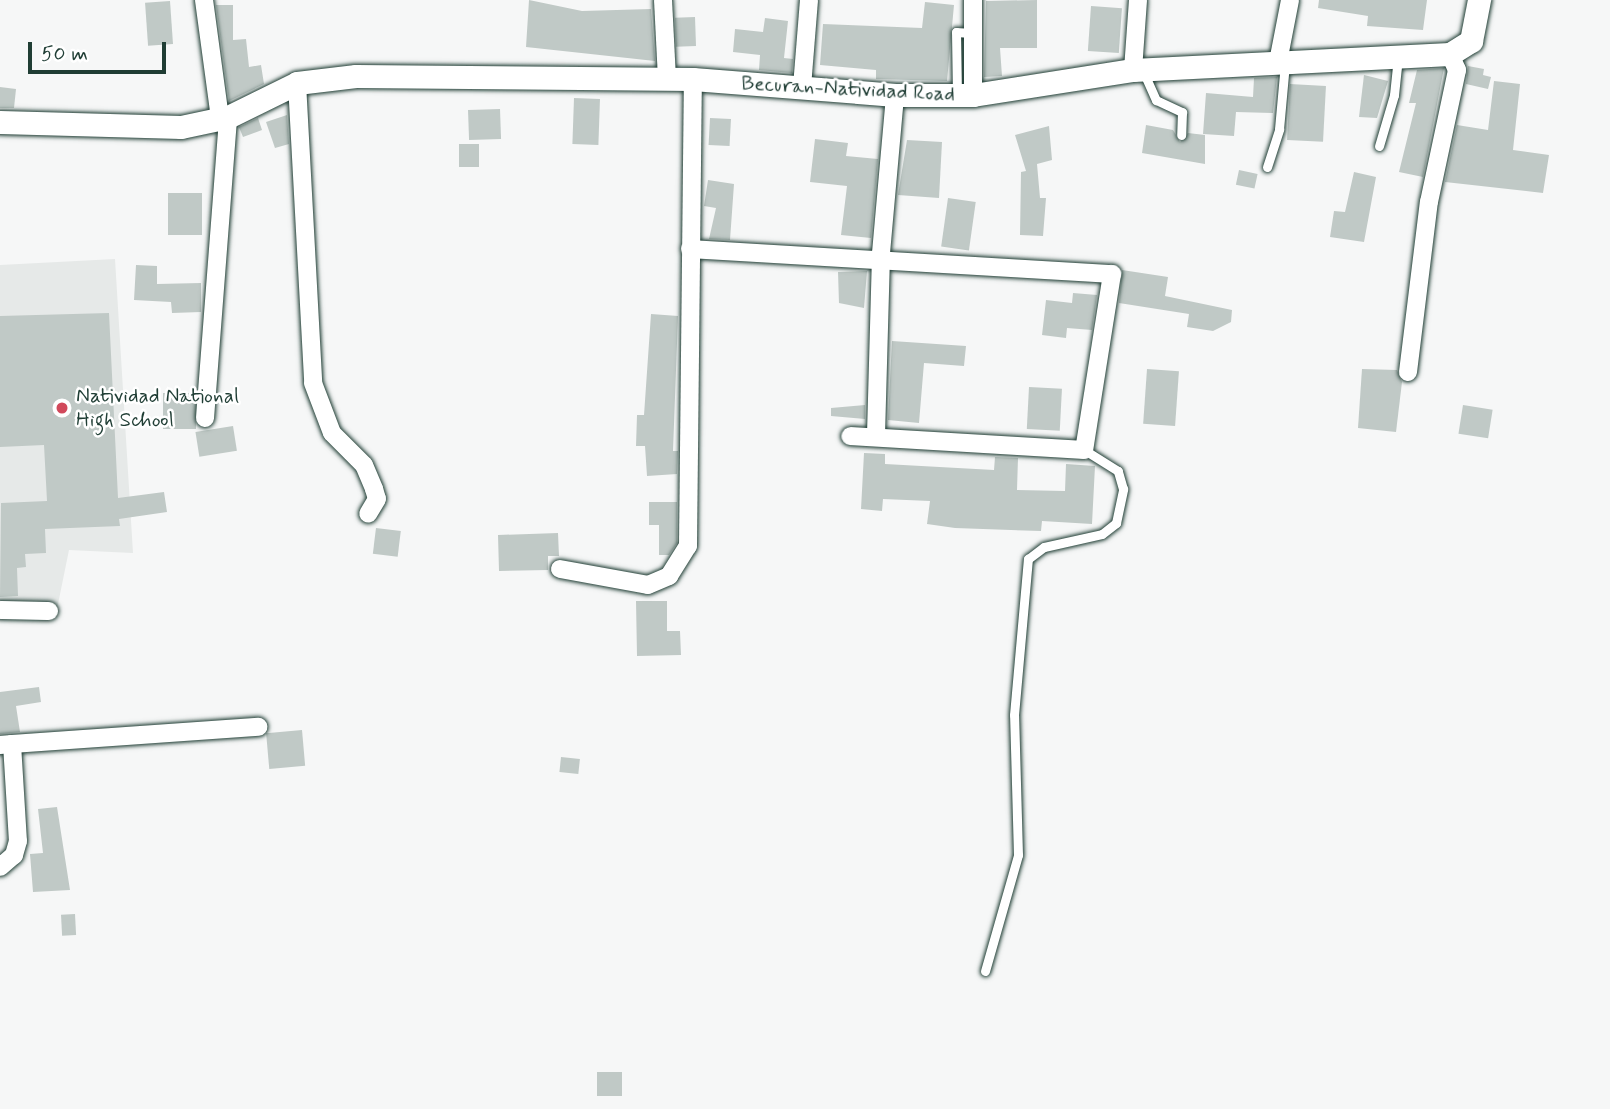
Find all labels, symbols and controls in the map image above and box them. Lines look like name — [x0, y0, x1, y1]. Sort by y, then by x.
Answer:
scale bar — [32, 28, 170, 72]
text: 50 m — [41, 40, 88, 68]
street label: Becuran-Natividad Road — [740, 71, 956, 107]
place label: Natividad National High School — [76, 383, 238, 433]
marker: Natividad National High School — [54, 400, 70, 416]

